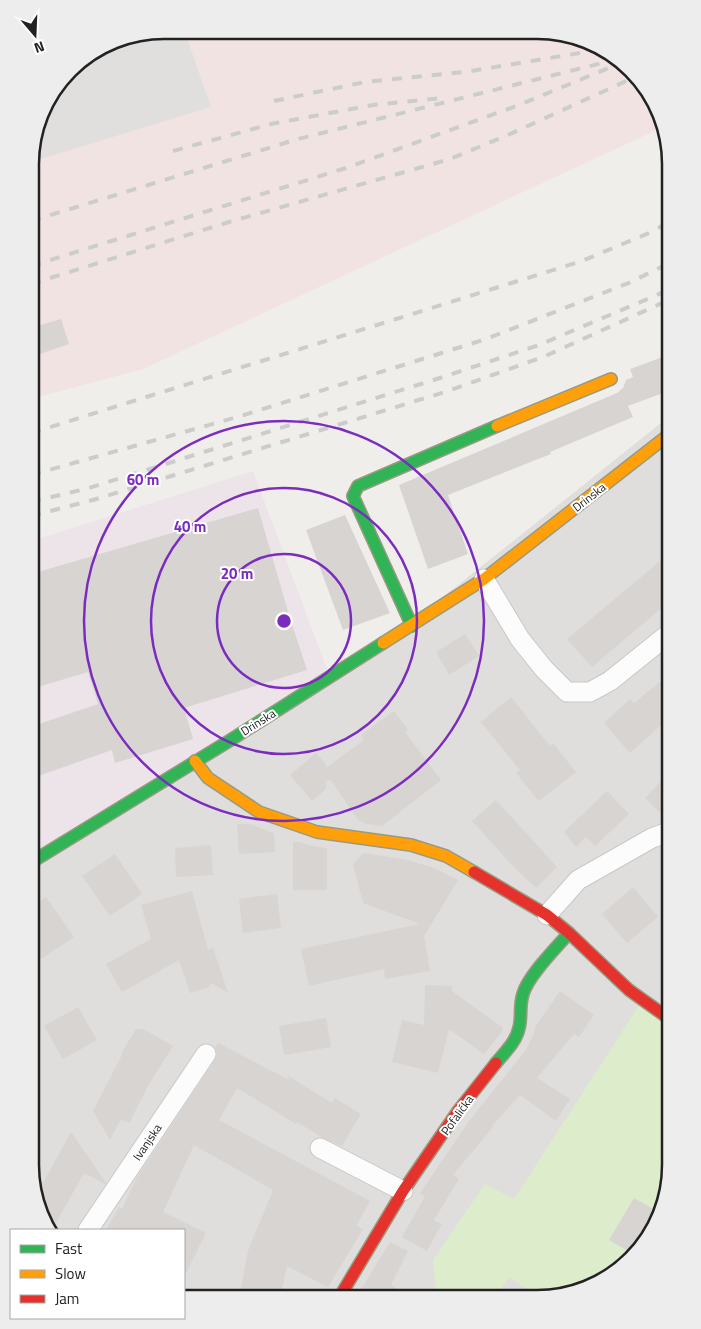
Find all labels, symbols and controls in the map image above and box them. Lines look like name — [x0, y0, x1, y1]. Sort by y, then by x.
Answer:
north arrow — [10, 10, 60, 60]
text: N — [31, 36, 47, 59]
text: 60 m — [127, 468, 159, 491]
street label: Drinska — [568, 478, 610, 516]
text: 40 m — [174, 515, 206, 538]
text: 20 m — [221, 562, 253, 585]
centre of rings — [275, 612, 293, 630]
street label: Drinska — [237, 704, 279, 740]
street label: Pofalićka — [436, 1091, 478, 1139]
street label: Ivanjska — [128, 1120, 166, 1164]
legend — [10, 1229, 185, 1319]
text: Fast — [55, 1237, 83, 1260]
text: Slow — [55, 1262, 86, 1285]
text: Jam — [55, 1287, 79, 1310]

